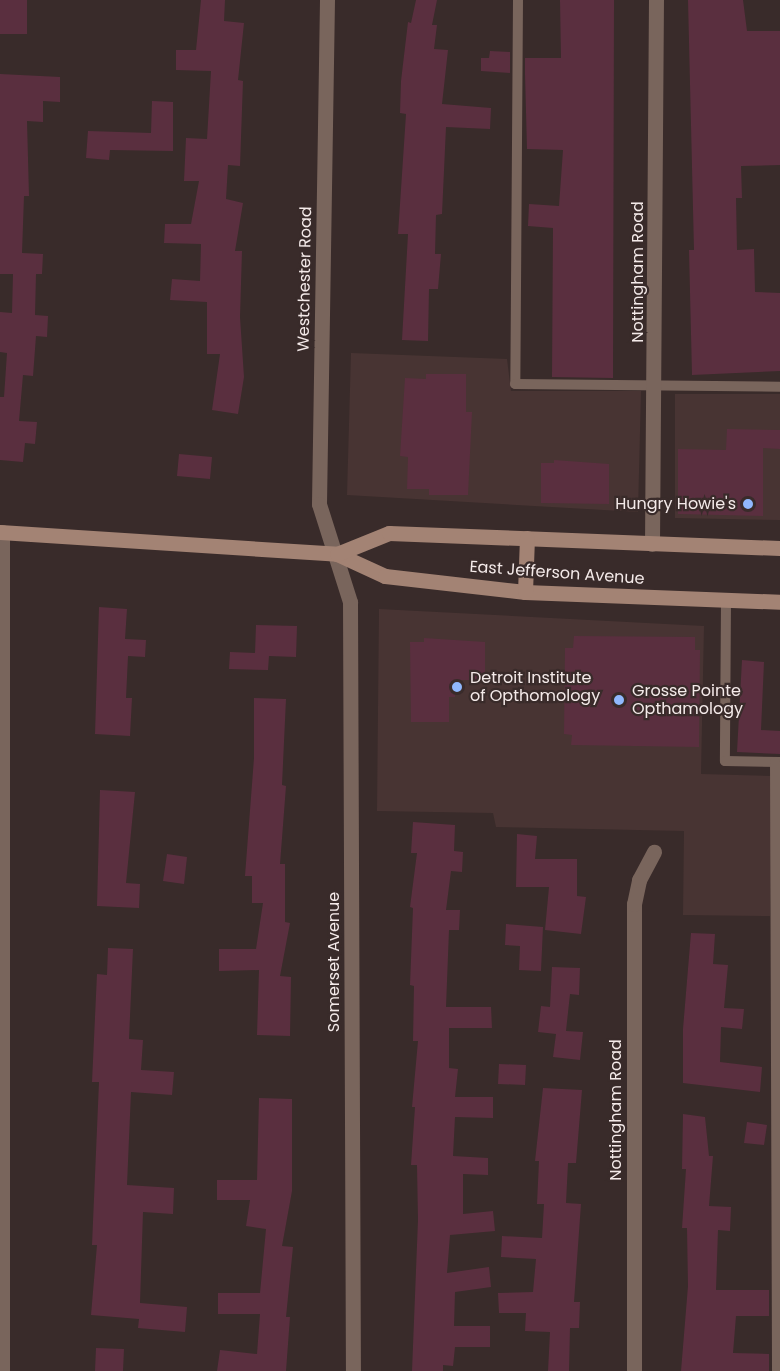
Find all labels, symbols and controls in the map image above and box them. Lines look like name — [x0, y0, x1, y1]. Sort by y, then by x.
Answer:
street label: Nottingham Road — [628, 201, 648, 343]
street label: Westchester Road — [294, 206, 316, 352]
place label: Hungry Howie's — [615, 494, 736, 514]
marker: Hungry Howie's — [741, 497, 755, 511]
street label: East Jefferson Avenue — [469, 557, 645, 589]
place label: Detroit Institute of Opthomology — [470, 668, 600, 706]
marker: Detroit Institute of Opthomology — [448, 678, 466, 696]
place label: Grosse Pointe Opthamology — [632, 681, 743, 719]
marker: Grosse Pointe Opthamology — [610, 691, 628, 709]
street label: Somerset Avenue — [324, 892, 344, 1032]
street label: Nottingham Road — [606, 1039, 626, 1181]

